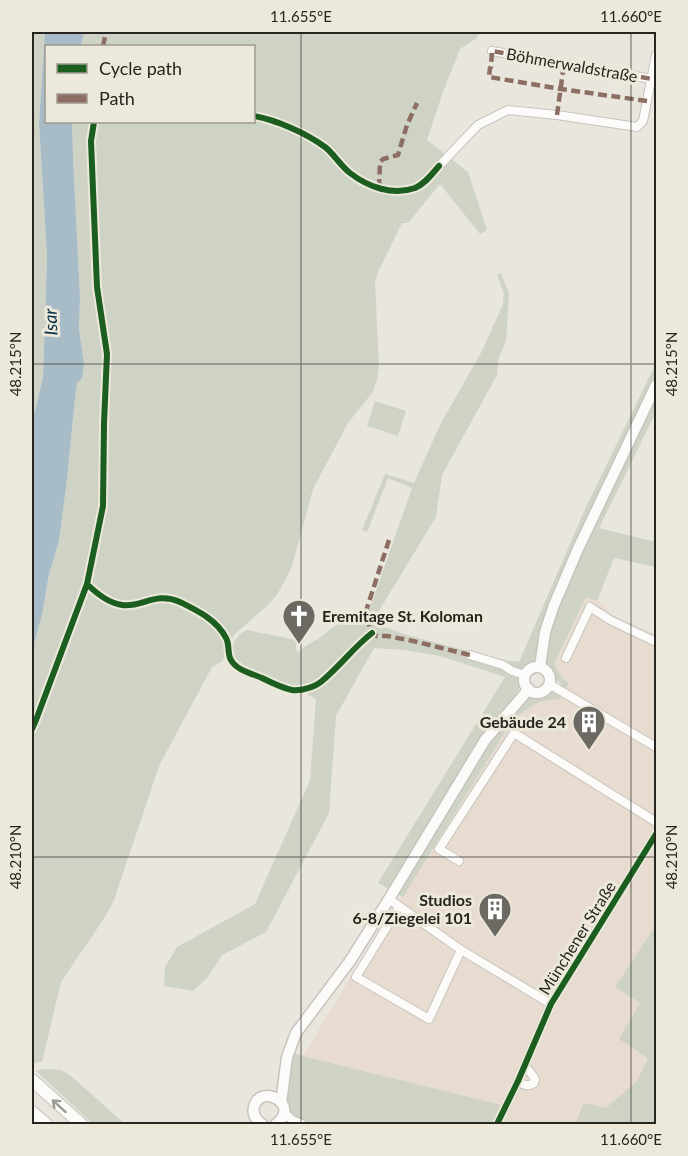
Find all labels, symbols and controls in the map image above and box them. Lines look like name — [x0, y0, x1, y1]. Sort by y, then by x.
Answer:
text: 11.655°E — [270, 7, 332, 25]
text: 11.660°E — [600, 7, 662, 25]
street label: Böhmerwaldstraße — [505, 44, 639, 85]
legend — [45, 45, 255, 123]
text: Cycle path — [99, 57, 182, 79]
text: Path — [99, 87, 135, 109]
water label: Isar — [39, 307, 61, 336]
text: 48.215°N — [6, 332, 24, 396]
text: 48.215°N — [662, 332, 680, 396]
church icon: Eremitage St. Koloman — [281, 598, 317, 645]
place label: Eremitage St. Koloman — [322, 606, 483, 625]
building icon: Gebäude 24 — [571, 704, 607, 751]
place label: Gebäude 24 — [480, 712, 566, 731]
text: 48.210°N — [6, 825, 24, 889]
text: 48.210°N — [662, 825, 680, 889]
street label: Münchener Straße — [534, 878, 619, 998]
place label: Studios 6-8/Ziegelei 101 — [353, 890, 472, 927]
building icon: Studios 6-8/Ziegelei 101 — [477, 891, 513, 938]
one-way arrow — [52, 1099, 67, 1113]
text: 11.655°E — [270, 1130, 332, 1148]
text: 11.660°E — [600, 1130, 662, 1148]

